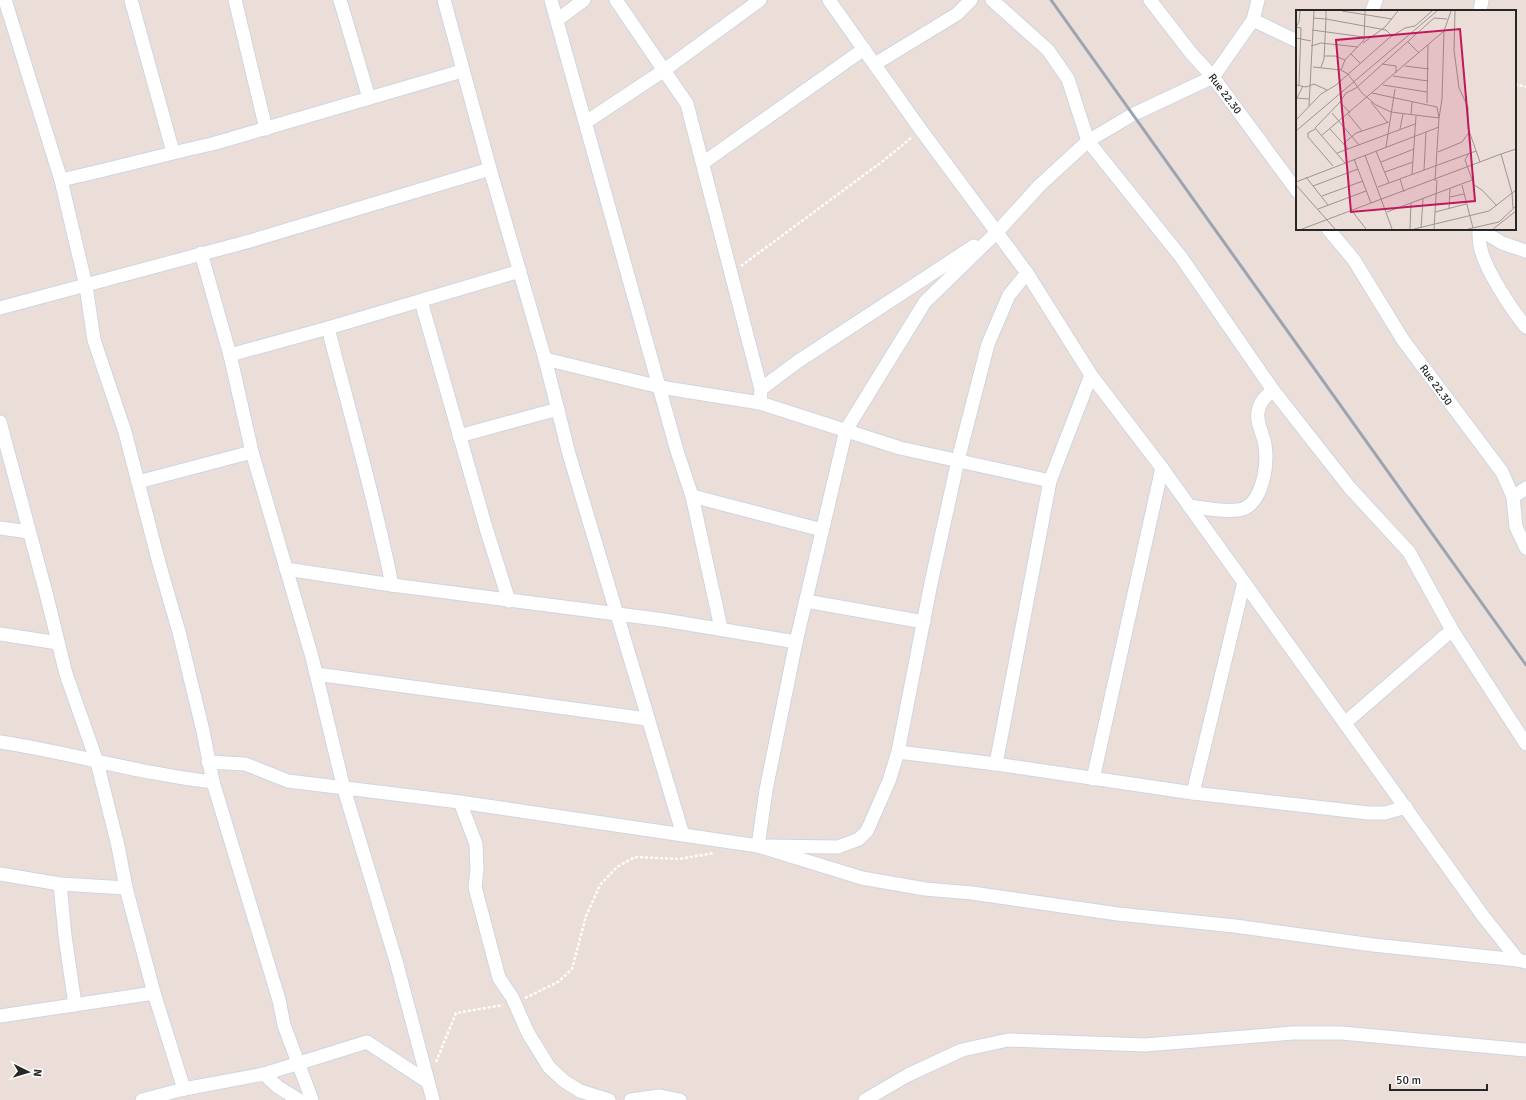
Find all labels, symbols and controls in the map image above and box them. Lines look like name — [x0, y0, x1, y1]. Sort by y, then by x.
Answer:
inset map — [1296, 10, 1516, 230]
street label: Rue 22.30 — [1206, 71, 1244, 117]
street label: Rue 22.30 — [1417, 362, 1455, 408]
north arrow — [8, 1052, 48, 1092]
scale bar — [1390, 1066, 1487, 1092]
text: N — [31, 1068, 44, 1077]
text: 50 m — [1396, 1073, 1421, 1088]

